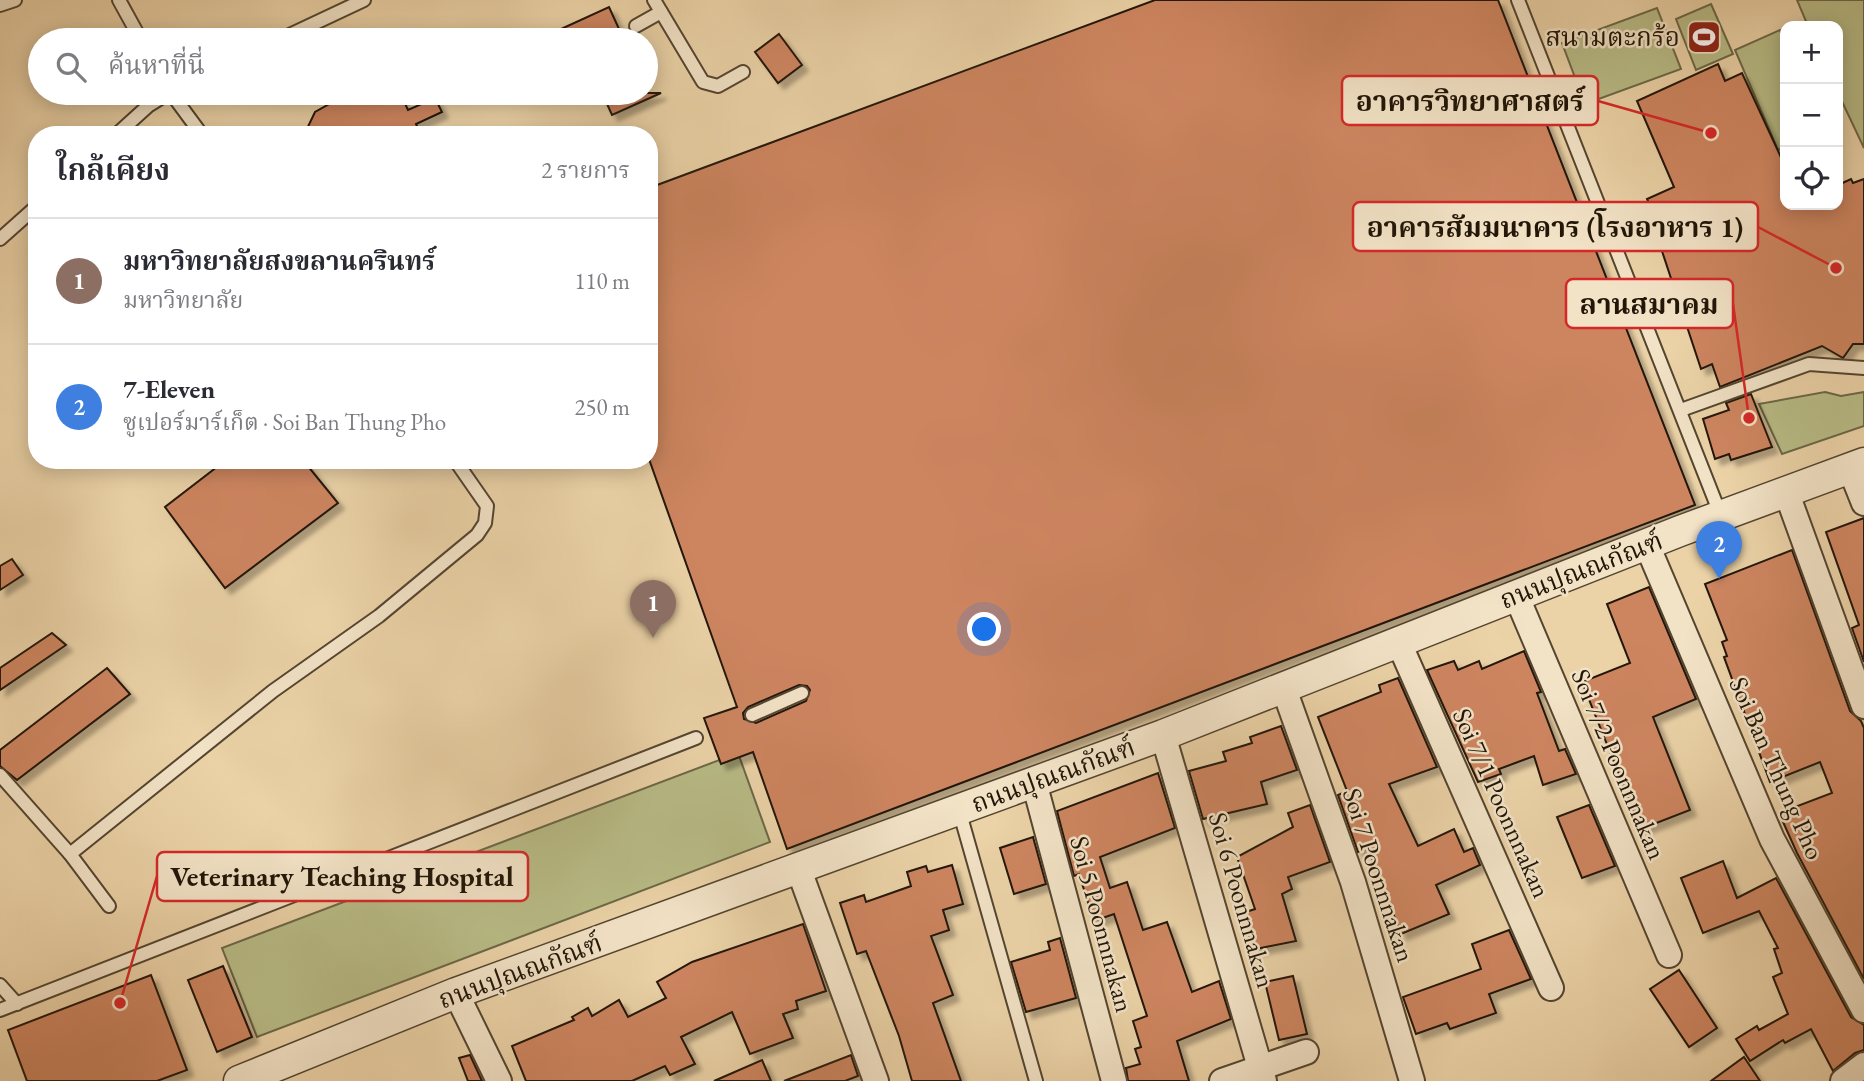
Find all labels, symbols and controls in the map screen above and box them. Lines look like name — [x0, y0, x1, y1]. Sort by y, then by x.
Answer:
sports icon: สนามตะกร้อ — [1685, 18, 1723, 56]
place label: สนามตะกร้อ — [1545, 20, 1680, 54]
map controls — [1780, 21, 1843, 210]
button: + — [1780, 21, 1843, 84]
search box — [28, 28, 658, 105]
icon: search — [52, 48, 90, 86]
text: ค้นหาที่นี่ — [108, 48, 205, 82]
callout: อาคารวิทยาศาสตร์ — [1342, 76, 1598, 125]
text: อาคารวิทยาศาสตร์ — [1356, 83, 1586, 119]
button: − — [1780, 84, 1843, 147]
button: locate — [1780, 147, 1843, 210]
text: ใกล้เคียง — [56, 150, 170, 189]
text: 2 รายการ — [541, 155, 630, 185]
callout: อาคารสัมมนาคาร (โรงอาหาร 1) — [1353, 202, 1758, 251]
text: อาคารสัมมนาคาร (โรงอาหาร 1) — [1367, 208, 1743, 245]
text: มหาวิทยาลัยสงขลานครินทร์ — [123, 244, 435, 278]
text: 1 — [73, 266, 85, 296]
text: 110 m — [574, 266, 630, 296]
callout: ลานสมาคม — [1566, 279, 1733, 328]
text: มหาวิทยาลัย — [123, 285, 243, 315]
text: ลานสมาคม — [1580, 286, 1718, 322]
text: 7-Eleven — [123, 372, 215, 406]
text: 2 — [73, 392, 85, 422]
text: 250 m — [574, 392, 630, 422]
text: ซูเปอร์มาร์เก็ต · Soi Ban Thung Pho — [123, 407, 446, 437]
pin: 2 — [1696, 521, 1742, 579]
street label: ถนนปุณณกัณฑ์ — [1495, 523, 1668, 618]
pin: 1 — [630, 580, 676, 638]
your location — [967, 612, 1001, 646]
street label: Soi 7/2 Poonnnakan — [1564, 664, 1675, 865]
street label: Soi Ban Thung Pho — [1722, 671, 1832, 865]
street label: Soi 7/1 Poonnnakan — [1445, 703, 1559, 903]
street label: ถนนปุณณกัณฑ์ — [966, 730, 1140, 821]
street label: Soi 7 Poonnnakan — [1335, 784, 1423, 967]
street label: Soi 6 Poonnnakan — [1201, 808, 1283, 992]
street label: Soi 5 Poonnnakan — [1062, 832, 1142, 1016]
callout: Veterinary Teaching Hospital — [157, 852, 528, 901]
text: Veterinary Teaching Hospital — [170, 858, 514, 894]
street label: ถนนปุณณกัณฑ์ — [433, 926, 607, 1017]

